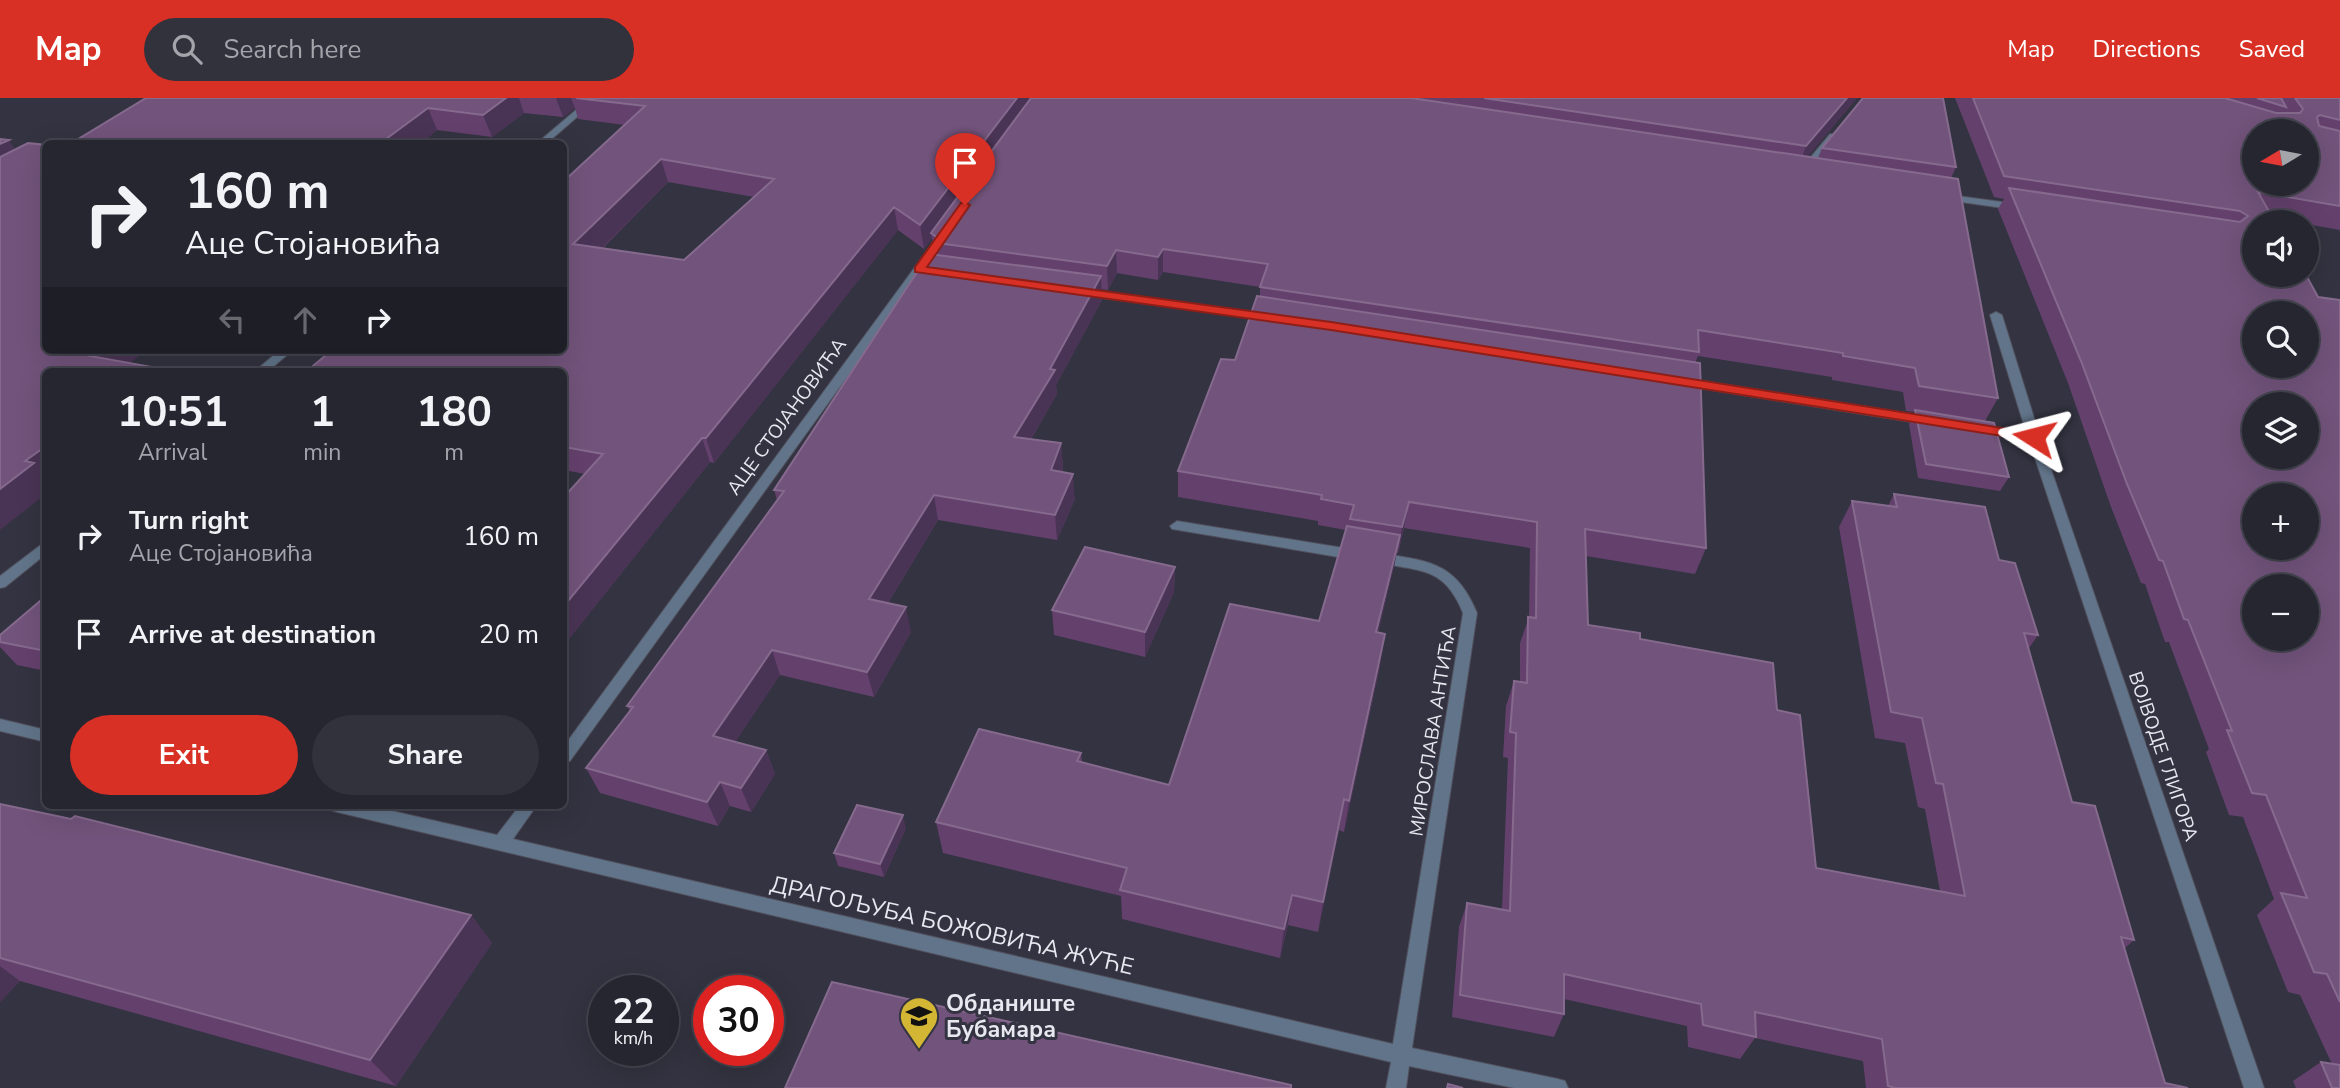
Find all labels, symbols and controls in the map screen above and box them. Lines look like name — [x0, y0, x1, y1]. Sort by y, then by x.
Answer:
search box — [144, 18, 634, 81]
text: Map — [35, 27, 102, 72]
icon: search — [168, 30, 206, 68]
text: Search here — [224, 32, 361, 67]
text: Map — [2007, 33, 2054, 65]
text: Directions — [2092, 33, 2201, 65]
text: Saved — [2239, 33, 2305, 65]
north arrow — [2242, 119, 2319, 196]
map controls — [2242, 119, 2319, 651]
pin — [935, 133, 995, 205]
icon: arrive — [946, 144, 984, 182]
text: 160 m — [185, 158, 329, 225]
icon: right — [70, 168, 161, 259]
button: sound — [2242, 210, 2319, 287]
text: Аце Стојановића — [185, 222, 441, 265]
icon: left — [213, 301, 251, 339]
icon: ahead — [286, 301, 324, 339]
icon: right — [359, 301, 397, 339]
button: search — [2242, 301, 2319, 378]
street label: АЦЕ СТОЈАНОВИЋА — [721, 333, 853, 500]
text: 10:51 — [117, 384, 228, 441]
text: 1 — [310, 384, 335, 441]
text: 180 — [416, 384, 492, 441]
button: layers — [2242, 392, 2319, 469]
position arrow — [1997, 400, 2071, 474]
text: Arrival — [138, 437, 207, 468]
text: min — [303, 437, 341, 468]
text: m — [444, 437, 464, 468]
button: + — [2242, 483, 2319, 560]
text: Turn right — [129, 503, 248, 538]
icon: right — [70, 517, 108, 555]
text: 160 m — [463, 519, 539, 554]
text: Аце Стојановића — [129, 538, 313, 569]
button: − — [2242, 574, 2319, 651]
icon: arrive — [70, 615, 108, 653]
text: Arrive at destination — [129, 617, 376, 652]
text: 20 m — [479, 617, 539, 652]
street label: МИРОСЛАВА АНТИЋА — [1404, 624, 1462, 838]
street label: ВОЈВОДЕ ГЛИГОРА — [2122, 668, 2204, 845]
button: Exit — [70, 715, 298, 795]
button: Share — [312, 715, 539, 795]
street label: ДРАГОЉУБА БОЖОВИЋА ЖУЋЕ — [767, 869, 1137, 982]
speed limit sign: 30 — [693, 975, 784, 1066]
text: 22 — [612, 988, 655, 1035]
place label: Обданиште Бубамара — [946, 988, 1075, 1045]
school or university icon: Обданиште Бубамара — [898, 995, 940, 1050]
text: km/h — [614, 1026, 653, 1050]

